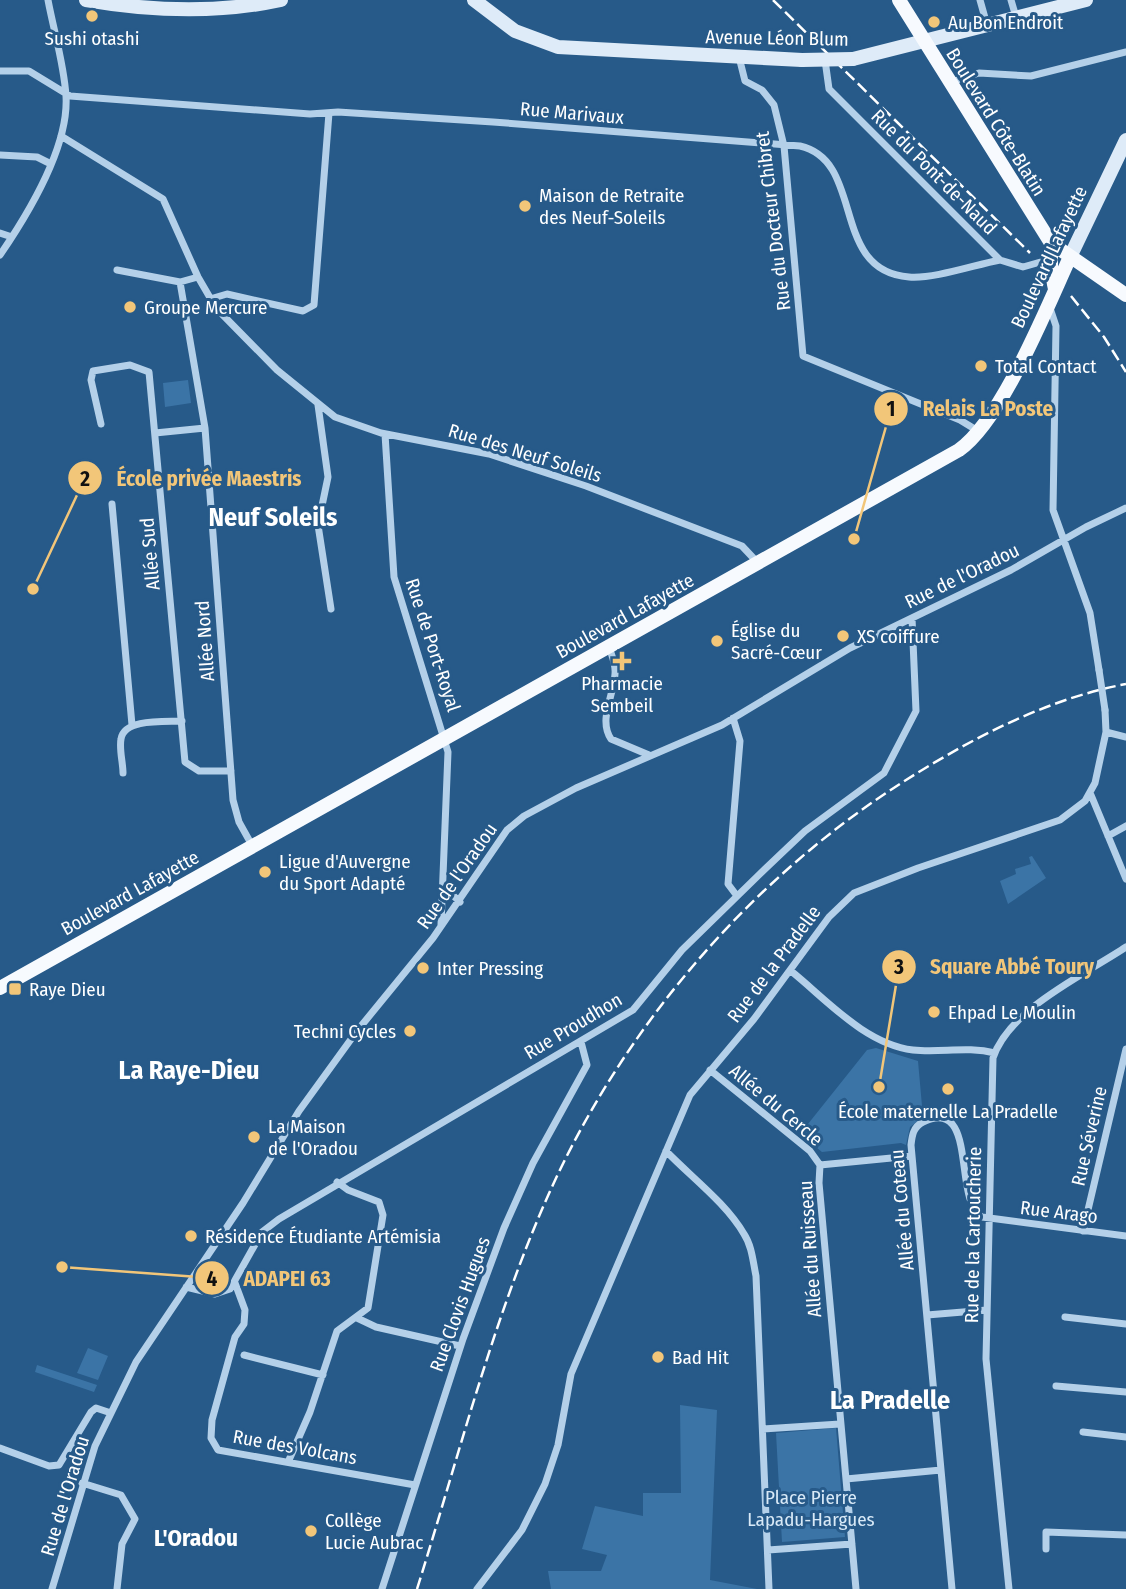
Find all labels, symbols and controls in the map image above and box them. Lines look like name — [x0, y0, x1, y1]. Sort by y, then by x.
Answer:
marker: Sushi otashi — [84, 8, 100, 24]
place label: Au Bon Endroit — [948, 11, 1064, 34]
marker: Au Bon Endroit — [926, 14, 942, 30]
street label: Avenue Léon Blum — [705, 25, 849, 51]
place label: Sushi otashi — [45, 27, 139, 50]
street label: Boulevard Côte-Blatin — [941, 44, 1051, 200]
street label: Rue Marivaux — [519, 97, 626, 129]
street label: Rue du Pont-de-Naud — [866, 104, 1002, 240]
street label: Rue du Docteur Chibret — [751, 129, 795, 312]
street label: Boulevard Lafayette — [1006, 182, 1092, 332]
place label: Maison de Retraite des Neuf-Soleils — [539, 184, 684, 229]
marker: Maison de Retraite des Neuf-Soleils — [517, 198, 533, 214]
place label: Groupe Mercure — [144, 296, 267, 319]
marker: Groupe Mercure — [122, 299, 138, 315]
place label: Total Contact — [995, 355, 1097, 378]
marker: Total Contact — [973, 358, 989, 374]
callout: Relais La Poste — [874, 388, 1067, 430]
text: 1 — [887, 396, 895, 422]
text: Relais La Poste — [923, 396, 1054, 422]
street label: Rue des Neuf Soleils — [446, 419, 604, 487]
callout: École privée Maestris — [67, 457, 315, 499]
text: École privée Maestris — [116, 465, 302, 492]
text: 2 — [79, 466, 90, 492]
district label: Neuf Soleils — [209, 502, 337, 533]
street label: Allée Sud — [135, 517, 165, 591]
street label: Rue de l'Oradou — [901, 538, 1023, 614]
street label: Boulevard Lafayette — [552, 569, 698, 663]
street label: Rue de Port-Royal — [401, 575, 465, 715]
street label: Allée Nord — [191, 600, 219, 682]
place label: Église du Sacré-Cœur — [731, 619, 822, 664]
place label: XS coiffure — [857, 625, 940, 648]
marker: XS coiffure — [835, 628, 851, 644]
marker: Église du Sacré-Cœur — [709, 633, 725, 649]
marker: Pharmacie Sembeil — [614, 653, 630, 669]
place label: Pharmacie Sembeil — [581, 672, 663, 717]
street label: Rue de l'Oradou — [412, 819, 502, 933]
street label: Boulevard Lafayette — [57, 846, 203, 940]
place label: Ligue d'Auvergne du Sport Adapté — [279, 850, 411, 895]
marker: Ligue d'Auvergne du Sport Adapté — [257, 864, 273, 880]
street label: Rue de la Pradelle — [722, 901, 826, 1027]
callout: Square Abbé Toury — [881, 946, 1108, 988]
text: 3 — [893, 954, 904, 980]
text: Square Abbé Toury — [930, 954, 1095, 980]
place label: Inter Pressing — [437, 957, 543, 980]
marker: Inter Pressing — [415, 960, 431, 976]
place label: Raye Dieu — [29, 978, 106, 1001]
marker: Raye Dieu — [7, 981, 23, 997]
street label: Rue Proudhon — [520, 988, 626, 1064]
place label: Ehpad Le Moulin — [948, 1001, 1076, 1024]
marker: Ehpad Le Moulin — [926, 1004, 942, 1020]
place label: Techni Cycles — [294, 1020, 396, 1043]
marker: Techni Cycles — [402, 1023, 418, 1039]
district label: La Raye-Dieu — [118, 1055, 260, 1086]
street label: Allée du Cercle — [725, 1059, 827, 1151]
marker: École maternelle La Pradelle — [940, 1081, 956, 1097]
street label: Rue Séverine — [1066, 1084, 1112, 1188]
place label: École maternelle La Pradelle — [838, 1100, 1058, 1123]
place label: La Maison de l'Oradou — [268, 1115, 358, 1160]
marker: La Maison de l'Oradou — [246, 1129, 262, 1145]
street label: Rue de la Cartoucherie — [960, 1147, 986, 1323]
street label: Allée du Coteau — [885, 1149, 919, 1271]
street label: Allée du Ruisseau — [794, 1180, 826, 1318]
street label: Rue Arago — [1019, 1196, 1099, 1228]
place label: Résidence Étudiante Artémisia — [205, 1225, 441, 1248]
marker: Résidence Étudiante Artémisia — [183, 1228, 199, 1244]
street label: Rue Clovis Hugues — [425, 1233, 495, 1375]
callout: ADAPEI 63 — [194, 1257, 345, 1299]
text: 4 — [207, 1266, 218, 1292]
text: ADAPEI 63 — [242, 1266, 331, 1292]
place label: Bad Hit — [672, 1346, 730, 1369]
marker: Bad Hit — [650, 1349, 666, 1365]
district label: La Pradelle — [830, 1385, 950, 1416]
street label: Rue des Volcans — [231, 1425, 359, 1469]
street label: Rue de l'Oradou — [36, 1433, 94, 1559]
park label: Place Pierre Lapadu-Hargues — [747, 1486, 875, 1531]
place label: Collège Lucie Aubrac — [325, 1509, 423, 1554]
marker: Collège Lucie Aubrac — [303, 1523, 319, 1539]
district label: L'Oradou — [154, 1524, 238, 1552]

